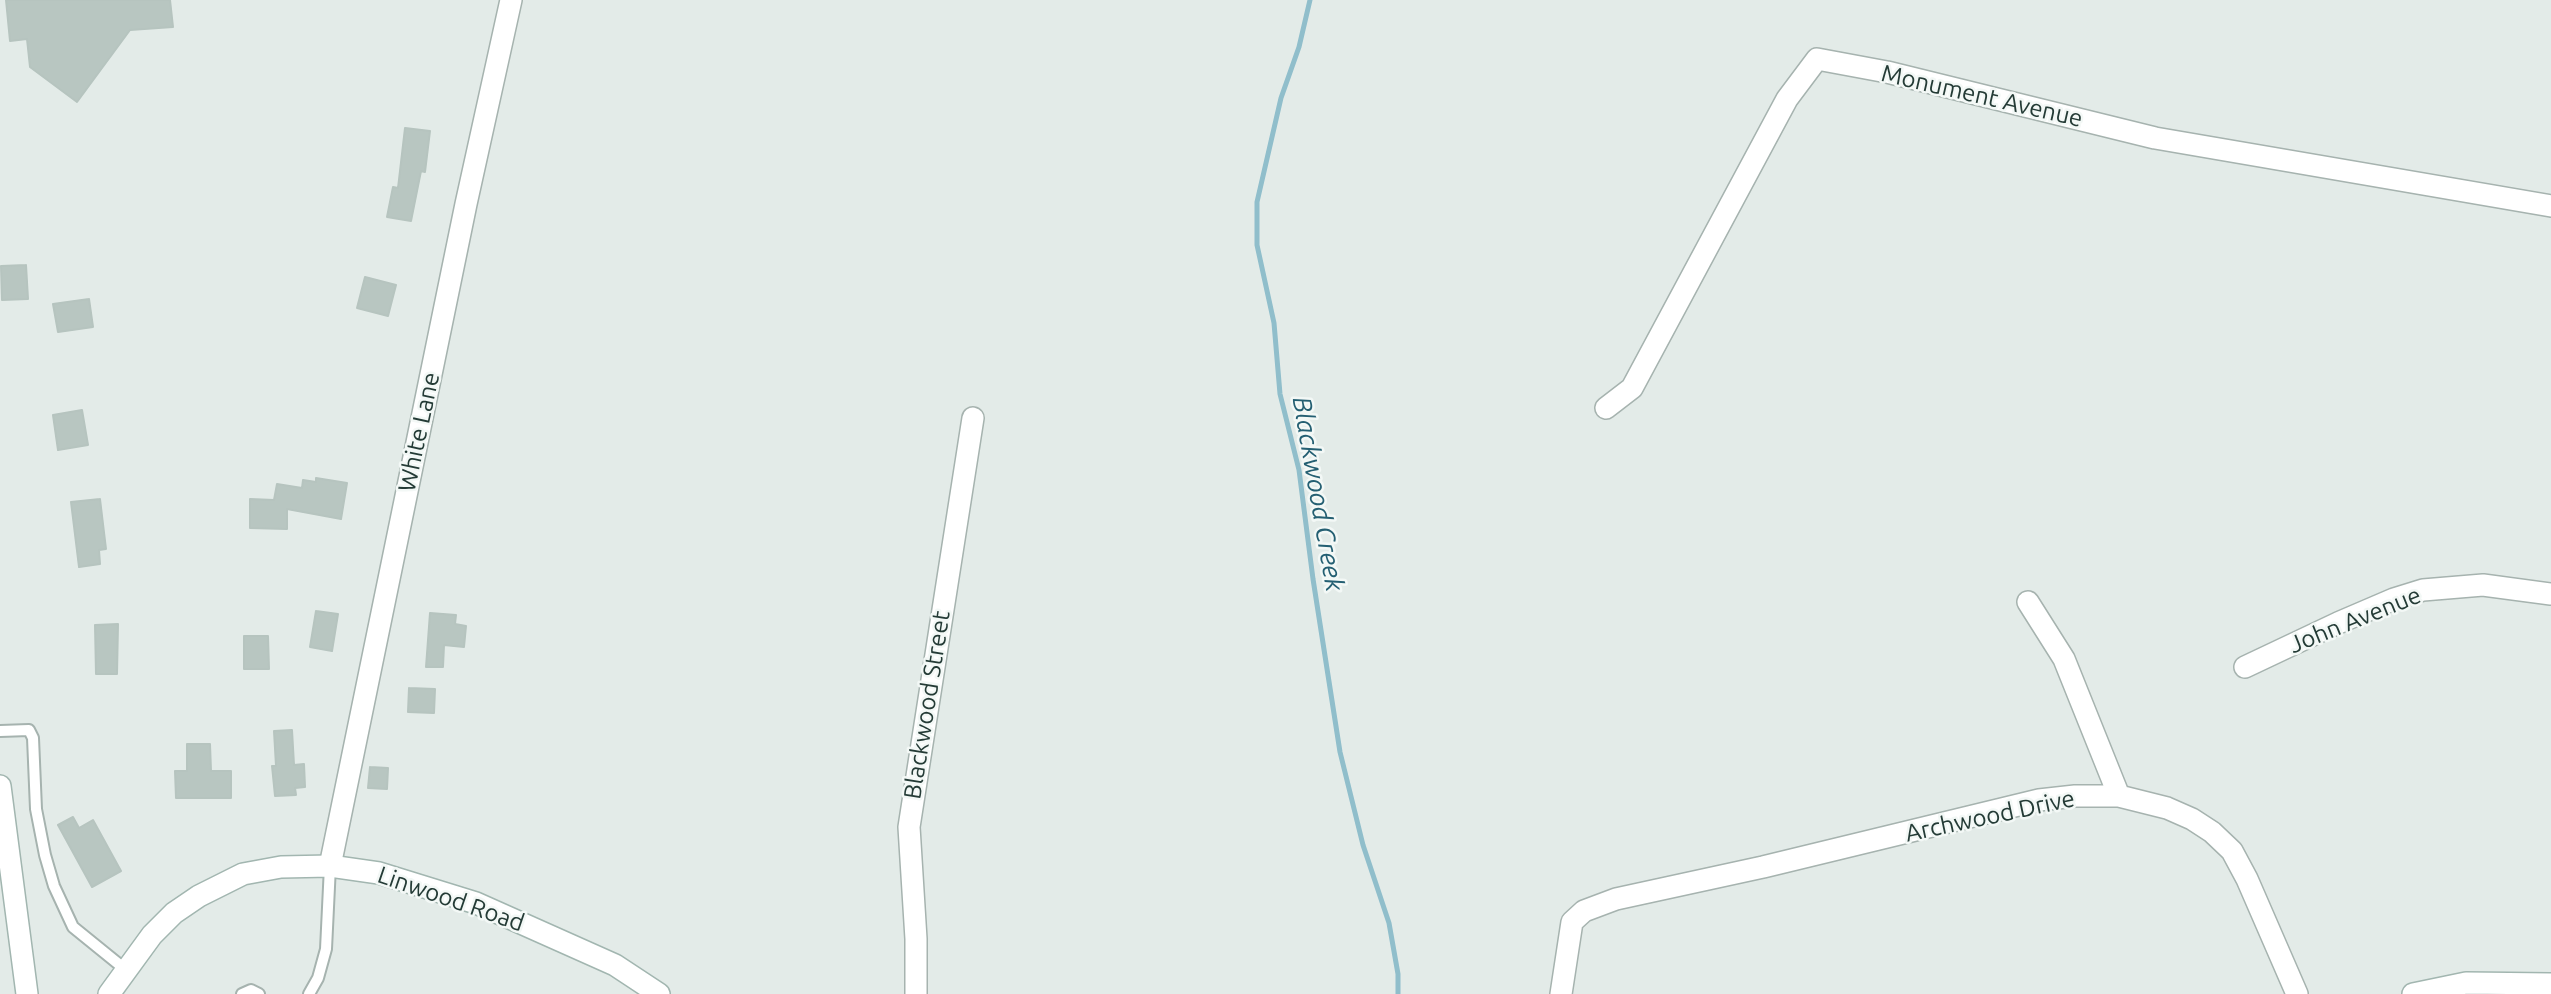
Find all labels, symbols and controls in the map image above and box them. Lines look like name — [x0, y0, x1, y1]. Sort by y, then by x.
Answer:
street label: Monument Avenue — [1879, 59, 2085, 133]
street label: White Lane — [392, 370, 446, 494]
water label: Blackwood Creek — [1286, 394, 1350, 594]
street label: John Avenue — [2285, 580, 2425, 660]
street label: Blackwood Street — [898, 609, 956, 801]
street label: Archwood Drive — [1903, 784, 2077, 848]
street label: Linwood Road — [374, 860, 528, 938]

